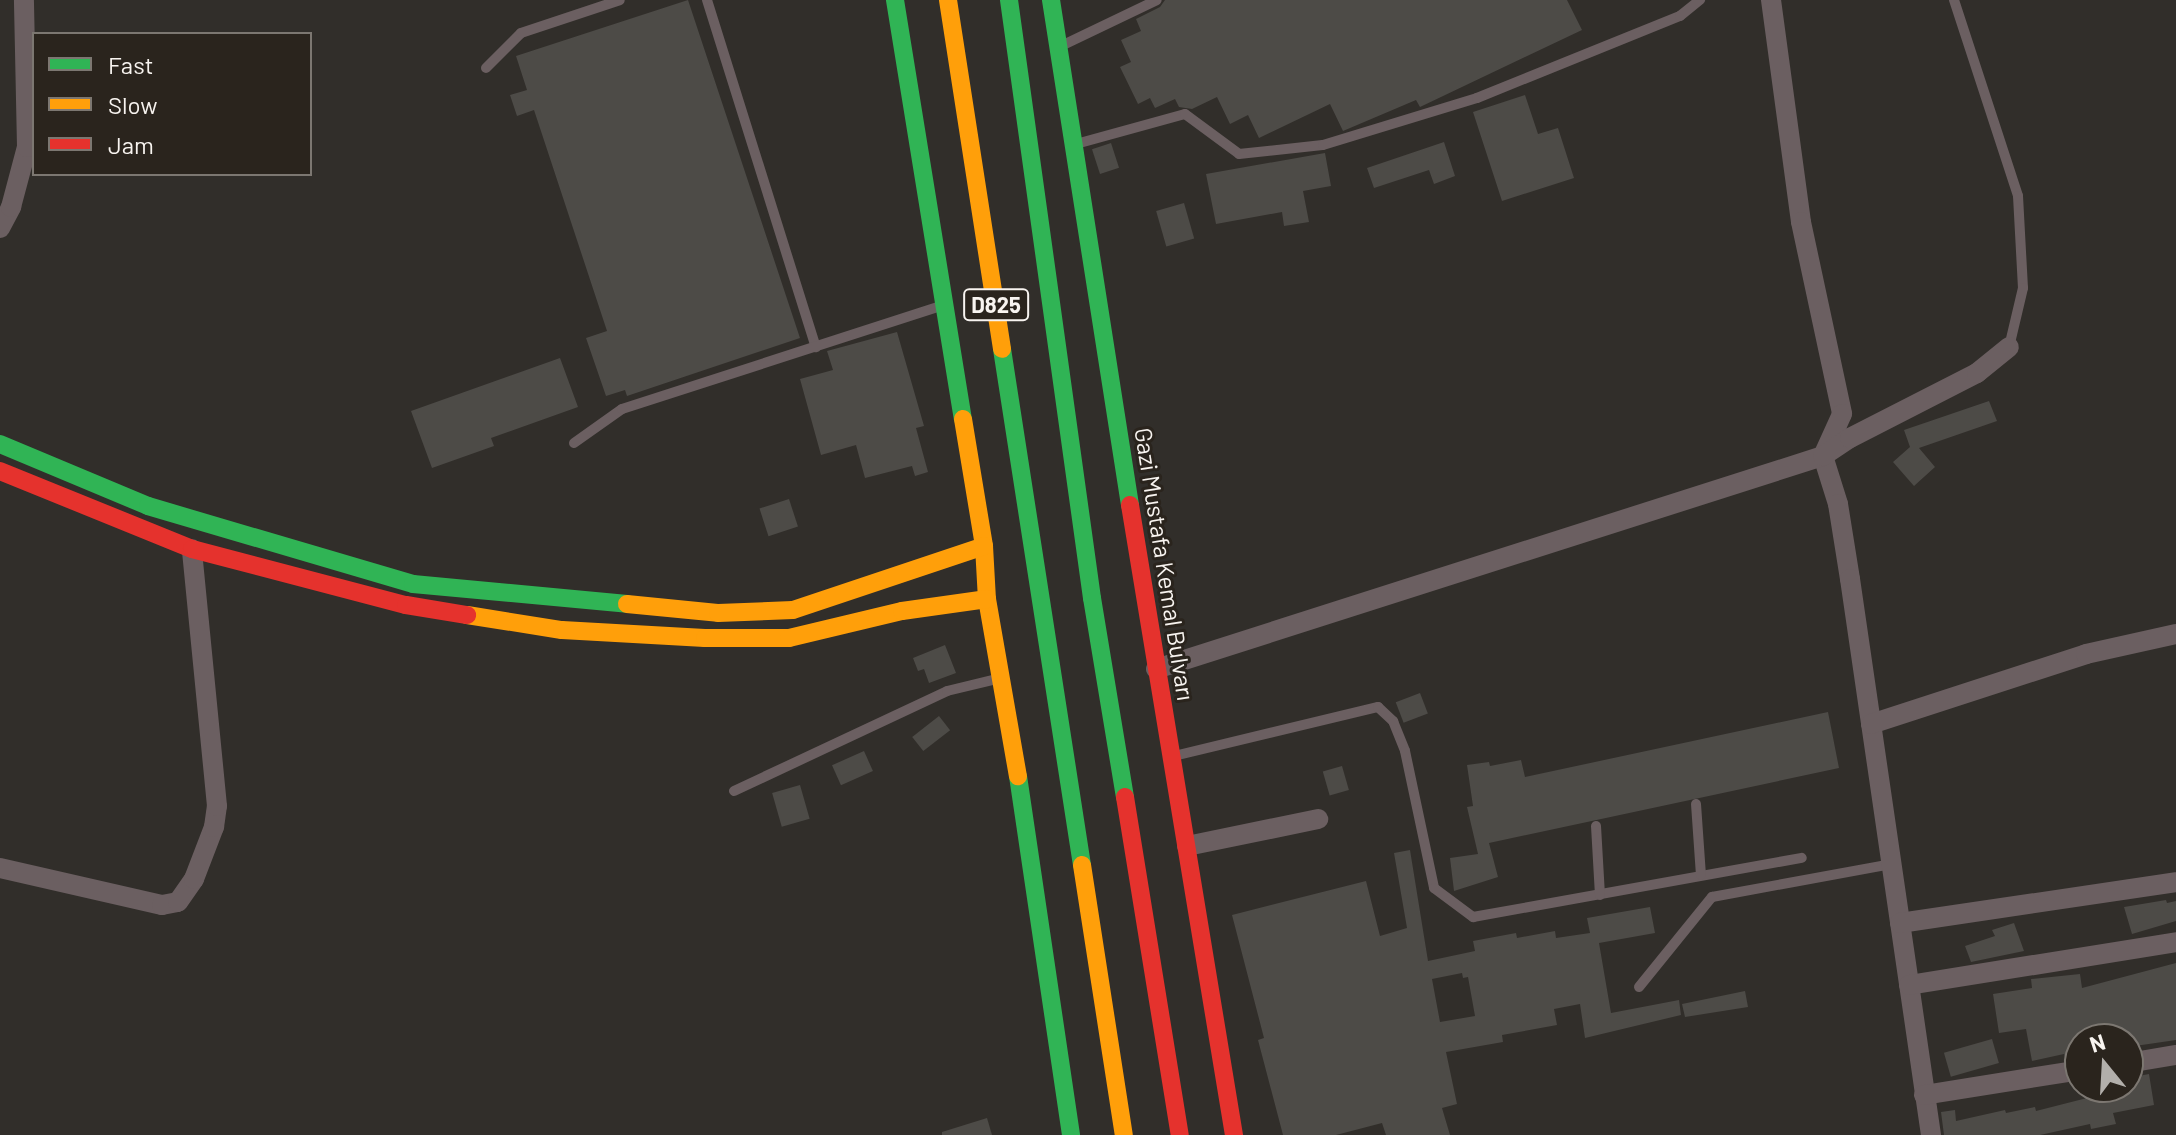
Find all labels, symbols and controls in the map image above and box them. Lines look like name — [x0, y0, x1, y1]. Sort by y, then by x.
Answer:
legend — [32, 32, 312, 176]
text: Fast — [108, 50, 153, 79]
text: Slow — [108, 90, 157, 119]
text: Jam — [108, 130, 154, 159]
road number: D825 — [962, 287, 1030, 323]
street label: Gazi Mustafa Kemal Bulvarı — [1129, 426, 1201, 702]
north arrow — [2064, 1023, 2144, 1103]
text: N — [2086, 1027, 2108, 1057]

